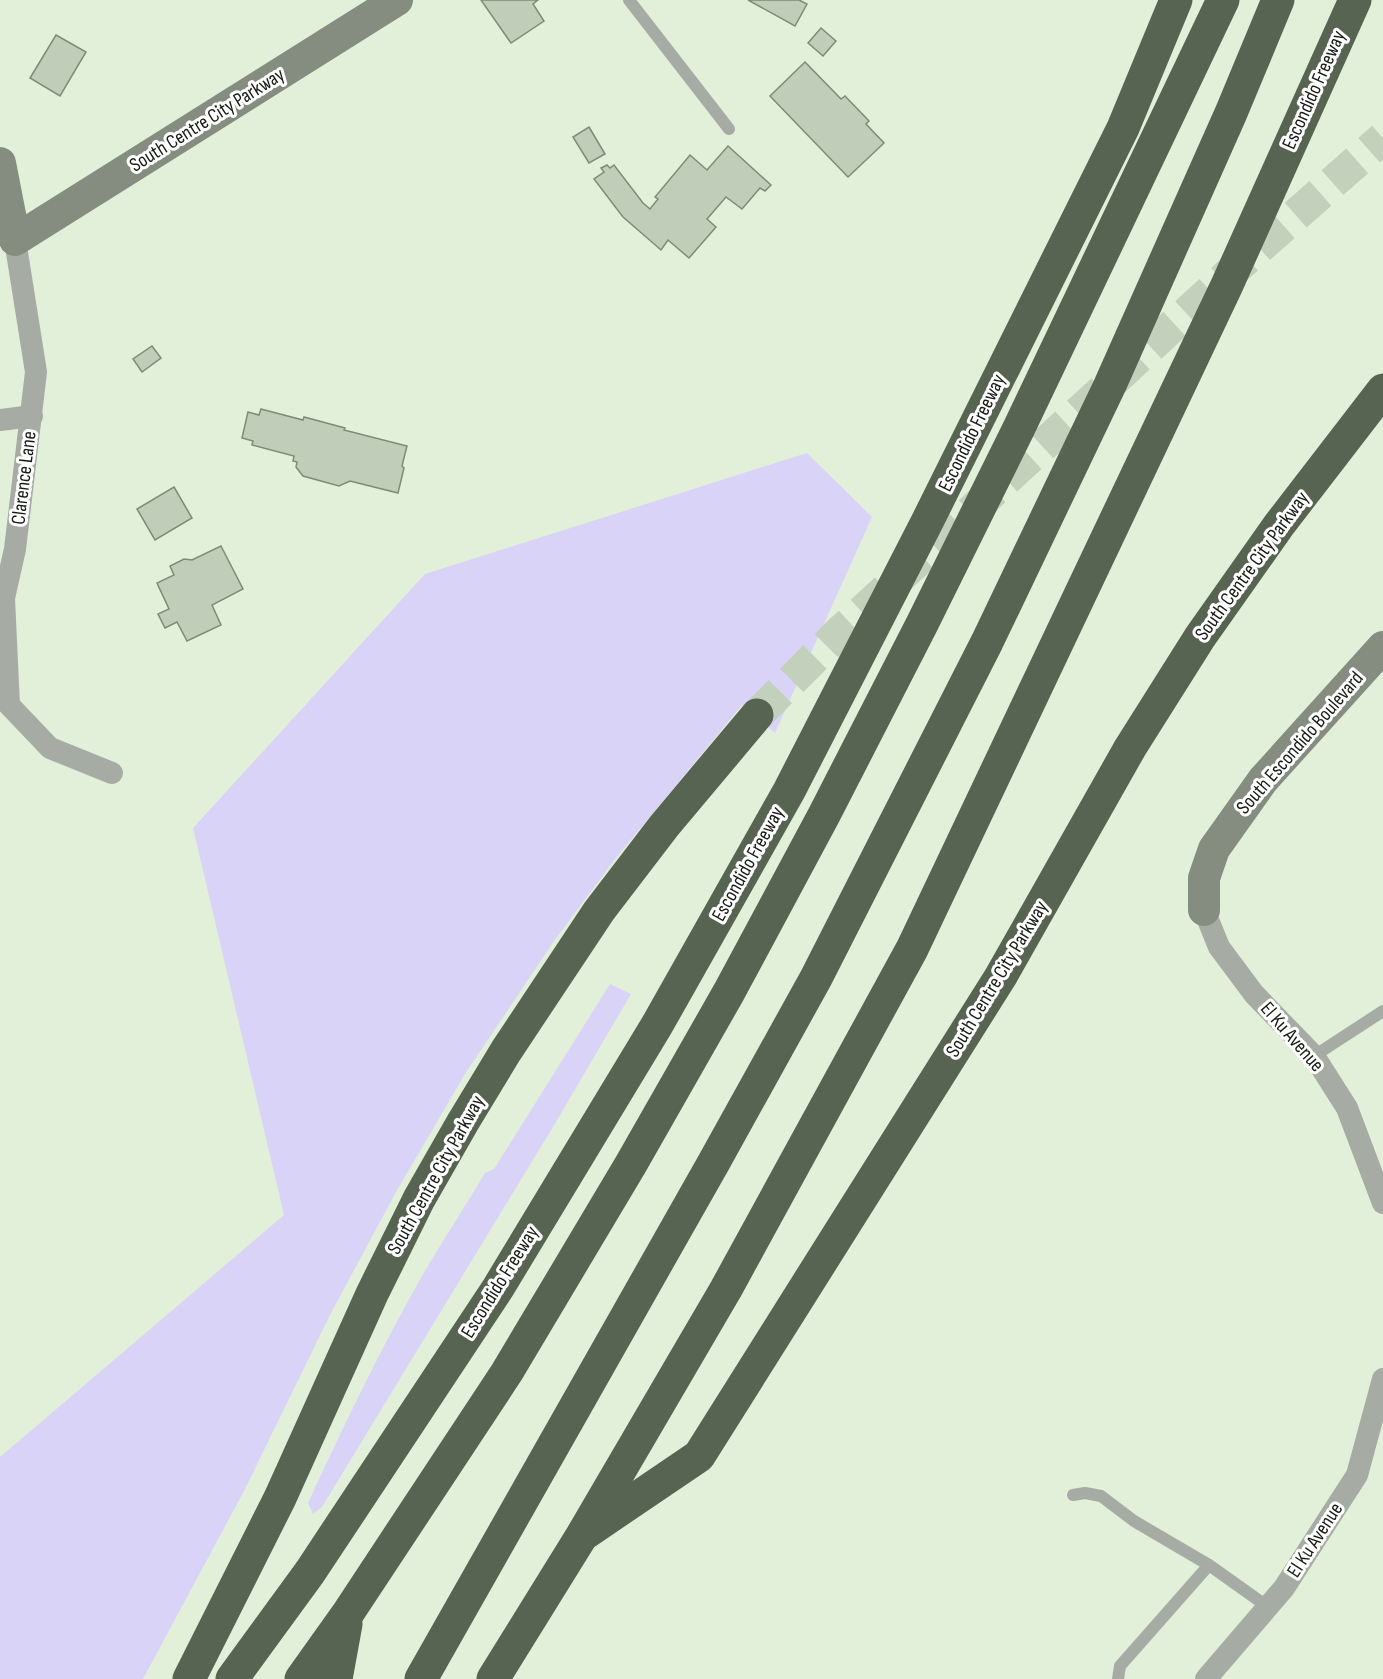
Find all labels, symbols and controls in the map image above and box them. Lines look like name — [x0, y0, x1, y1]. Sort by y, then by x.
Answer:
street label: Escondido Freeway — [1277, 27, 1351, 153]
street label: South Centre City Parkway — [125, 62, 289, 177]
street label: Escondido Freeway — [933, 370, 1011, 495]
street label: Clarence Lane — [6, 430, 42, 526]
street label: South Centre City Parkway — [1190, 487, 1314, 645]
street label: South Escondido Boulevard — [1231, 667, 1369, 819]
street label: Escondido Freeway — [707, 802, 789, 925]
street label: South Centre City Parkway — [941, 896, 1053, 1061]
street label: El Ku Avenue — [1255, 997, 1329, 1077]
street label: South Centre City Parkway — [382, 1091, 490, 1259]
street label: Escondido Freeway — [456, 1221, 544, 1342]
street label: El Ku Avenue — [1282, 1498, 1348, 1582]

